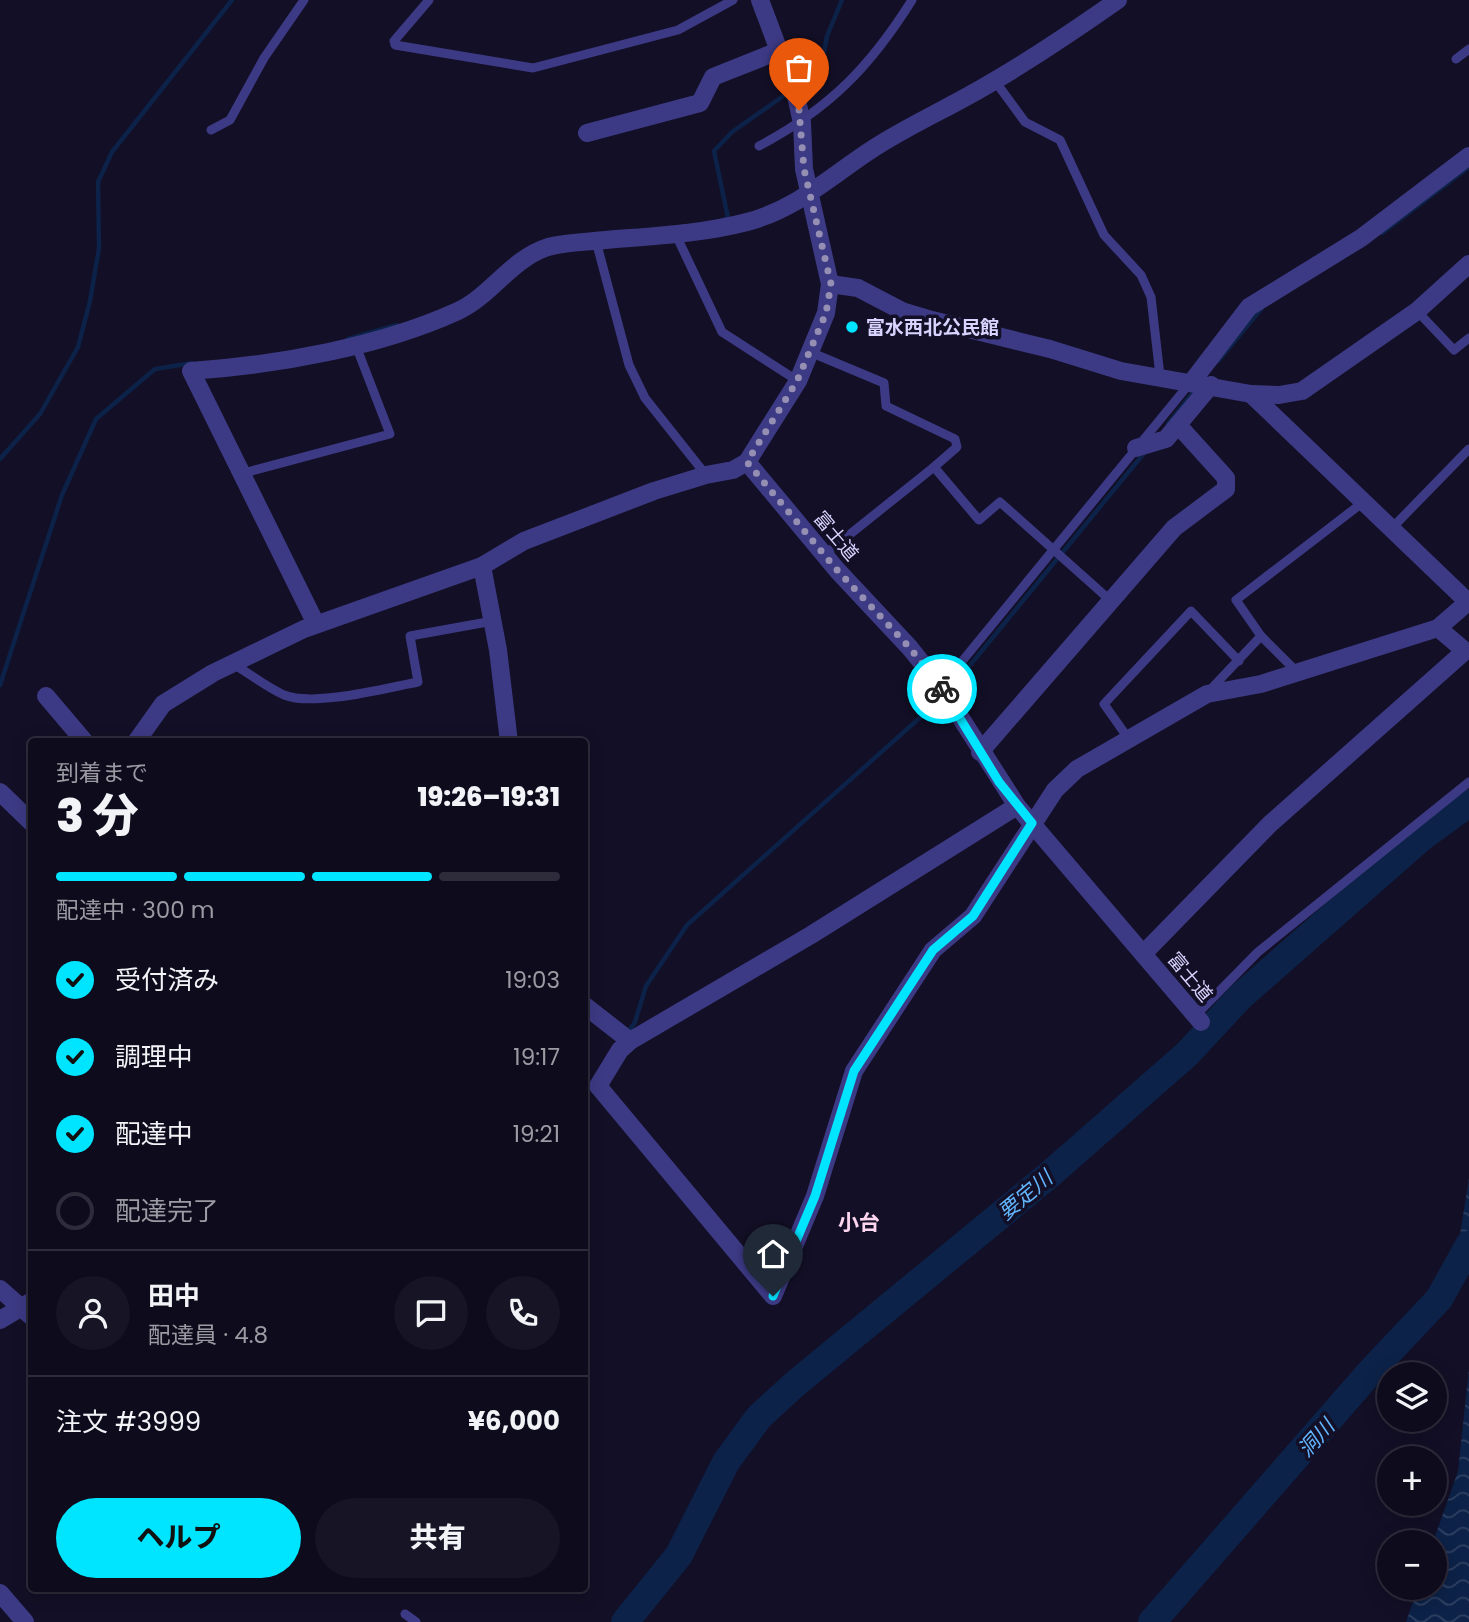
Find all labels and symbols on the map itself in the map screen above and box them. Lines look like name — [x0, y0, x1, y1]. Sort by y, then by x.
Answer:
pin — [769, 38, 829, 110]
place label: 富水西北公民館 — [866, 314, 999, 341]
marker: 富水西北公民館 — [844, 319, 860, 335]
street label: 富士道 — [807, 505, 865, 567]
courier — [907, 654, 977, 724]
street label: 富士道 — [1161, 946, 1219, 1008]
water label: 要定川 — [992, 1162, 1060, 1226]
district label: 小台 — [838, 1208, 880, 1237]
pin — [743, 1224, 803, 1296]
water label: 洞川 — [1291, 1411, 1342, 1463]

